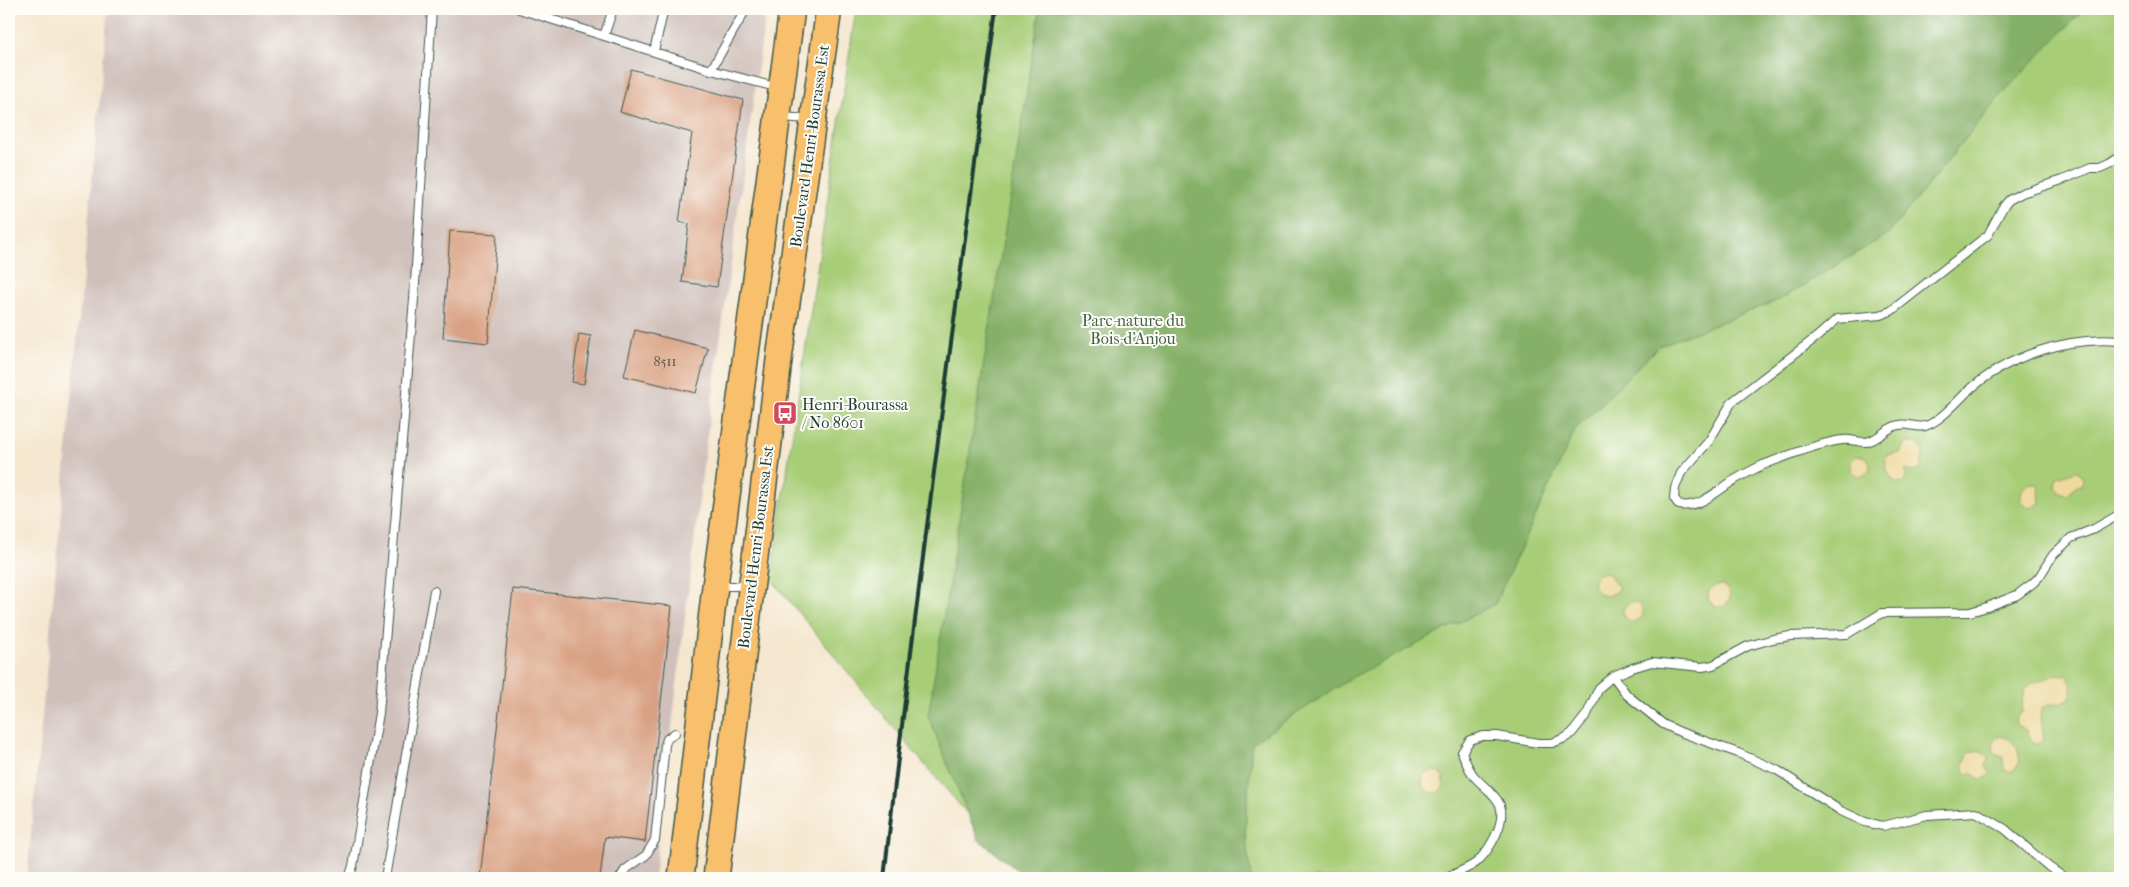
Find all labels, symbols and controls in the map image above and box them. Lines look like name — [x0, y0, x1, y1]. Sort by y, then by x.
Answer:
street label: Boulevard Henri-Bourassa Est — [786, 43, 833, 249]
park label: Parc-nature du Bois-d'Anjou — [1082, 311, 1184, 348]
house number: 8511 — [653, 353, 677, 370]
place label: Henri-Bourassa / No 8601 — [801, 395, 909, 432]
bus stop icon: Henri-Bourassa / No 8601 — [772, 400, 798, 426]
street label: Boulevard Henri-Bourassa Est — [734, 444, 777, 650]

